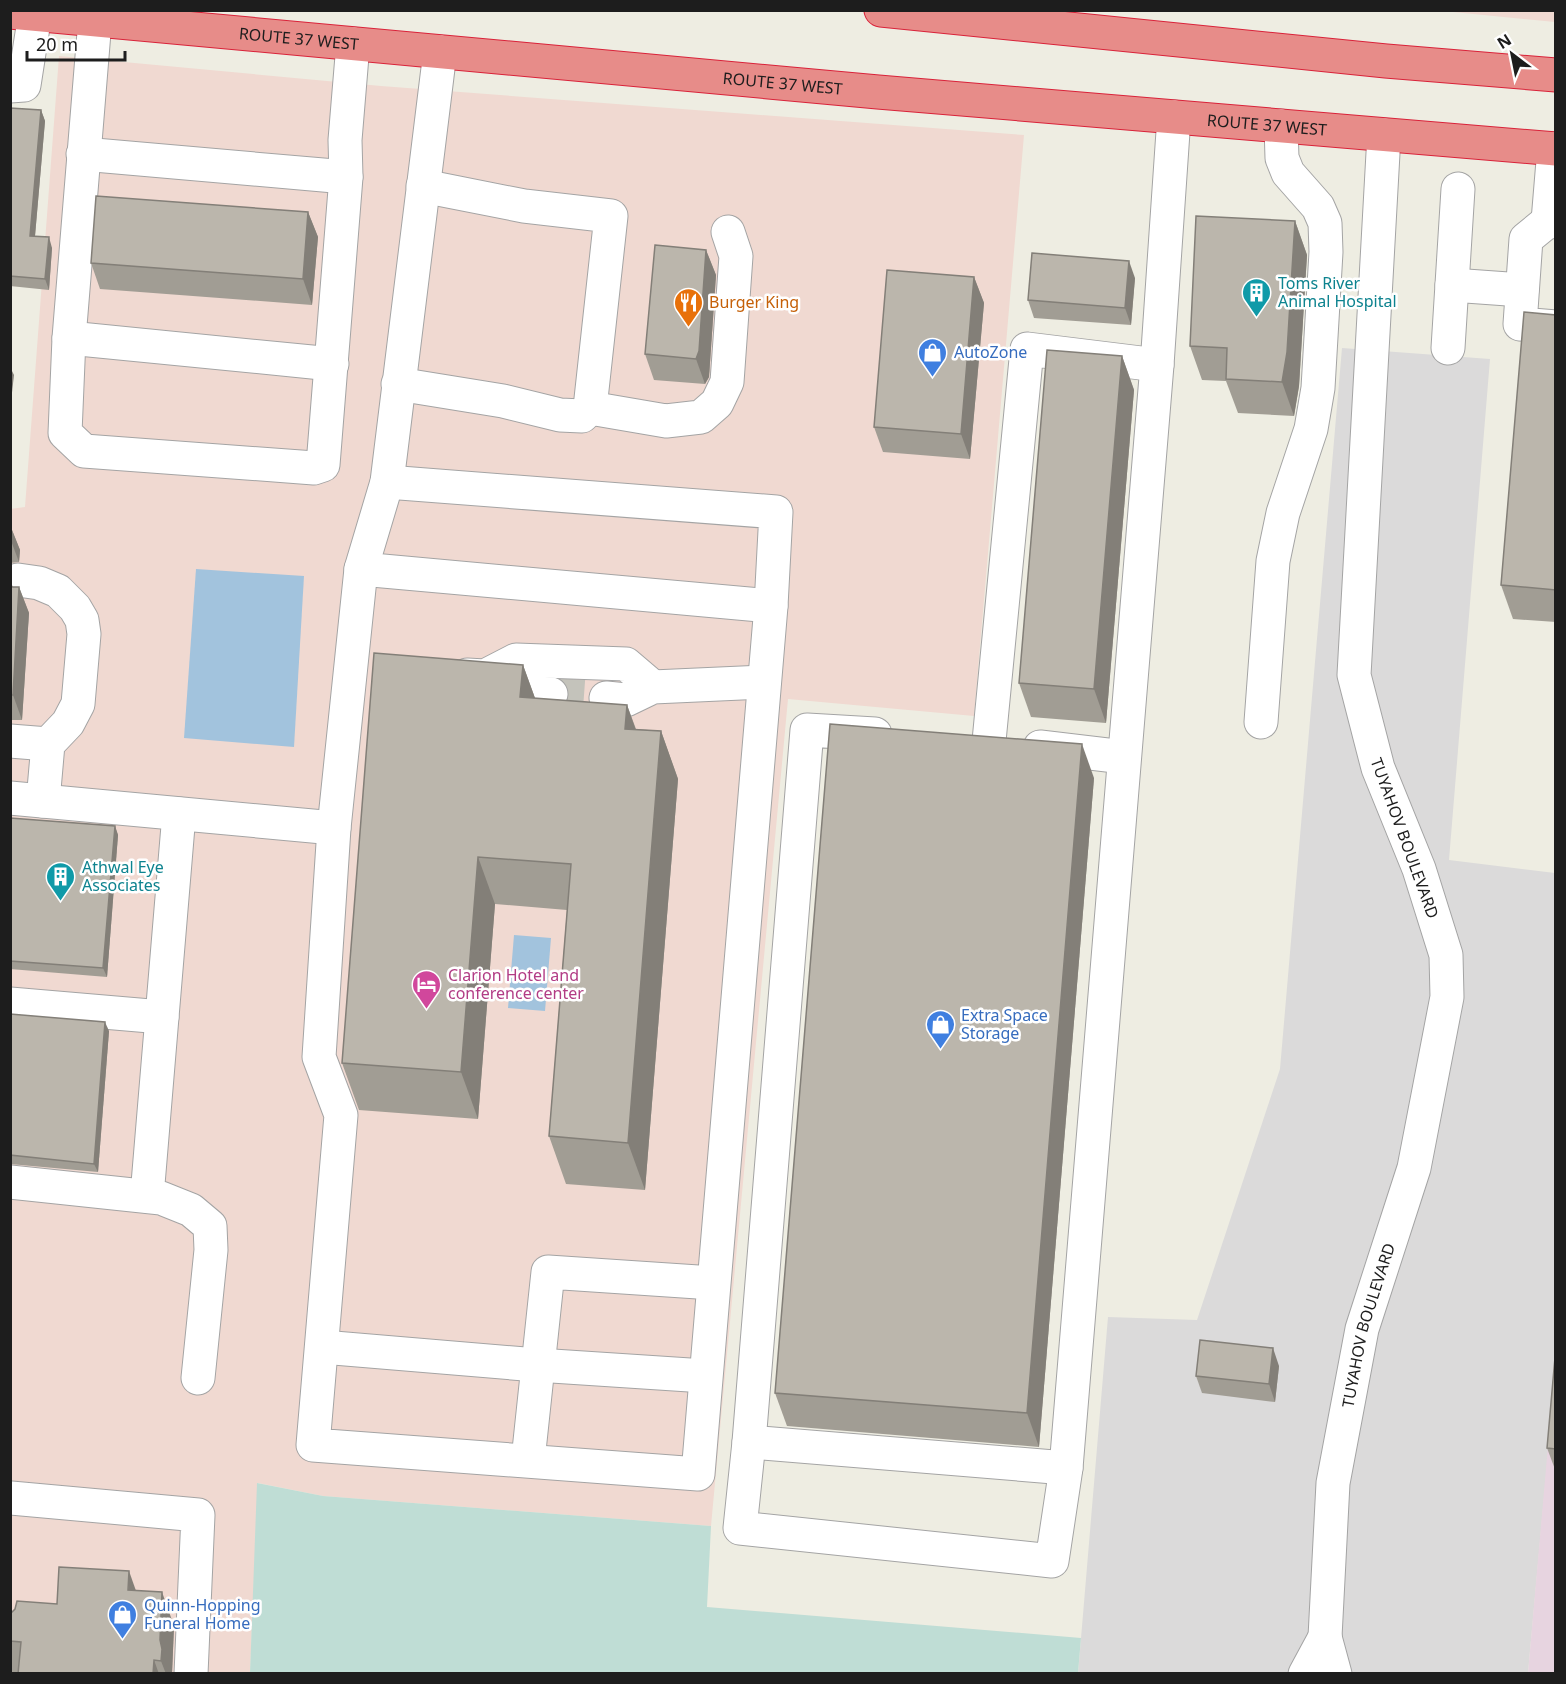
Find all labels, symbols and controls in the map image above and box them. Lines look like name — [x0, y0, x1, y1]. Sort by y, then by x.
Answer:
street label: ROUTE 37 WEST — [238, 22, 360, 55]
scale bar — [27, 24, 124, 62]
north arrow — [1482, 24, 1542, 84]
text: N — [1493, 29, 1515, 54]
text: 20 m — [36, 32, 78, 56]
street label: ROUTE 37 WEST — [722, 67, 844, 100]
street label: ROUTE 37 WEST — [1206, 109, 1328, 141]
place label: Toms River Animal Hospital — [1278, 272, 1397, 312]
building icon: Toms River Animal Hospital — [1241, 276, 1273, 318]
restaurant icon: Burger King — [672, 286, 704, 328]
place label: Burger King — [709, 291, 799, 313]
shop icon: AutoZone — [917, 336, 949, 378]
place label: AutoZone — [954, 341, 1027, 363]
street label: TUYAHOV BOULEVARD — [1366, 755, 1444, 921]
place label: Athwal Eye Associates — [82, 856, 164, 896]
building icon: Athwal Eye Associates — [45, 860, 77, 902]
place label: Clarion Hotel and conference center — [448, 964, 584, 1004]
hotel icon: Clarion Hotel and conference center — [411, 968, 443, 1010]
place label: Extra Space Storage — [961, 1004, 1048, 1044]
shop icon: Extra Space Storage — [924, 1008, 956, 1050]
street label: TUYAHOV BOULEVARD — [1336, 1240, 1400, 1409]
place label: Quinn-Hopping Funeral Home — [144, 1594, 261, 1634]
shop icon: Quinn-Hopping Funeral Home — [107, 1598, 139, 1640]

